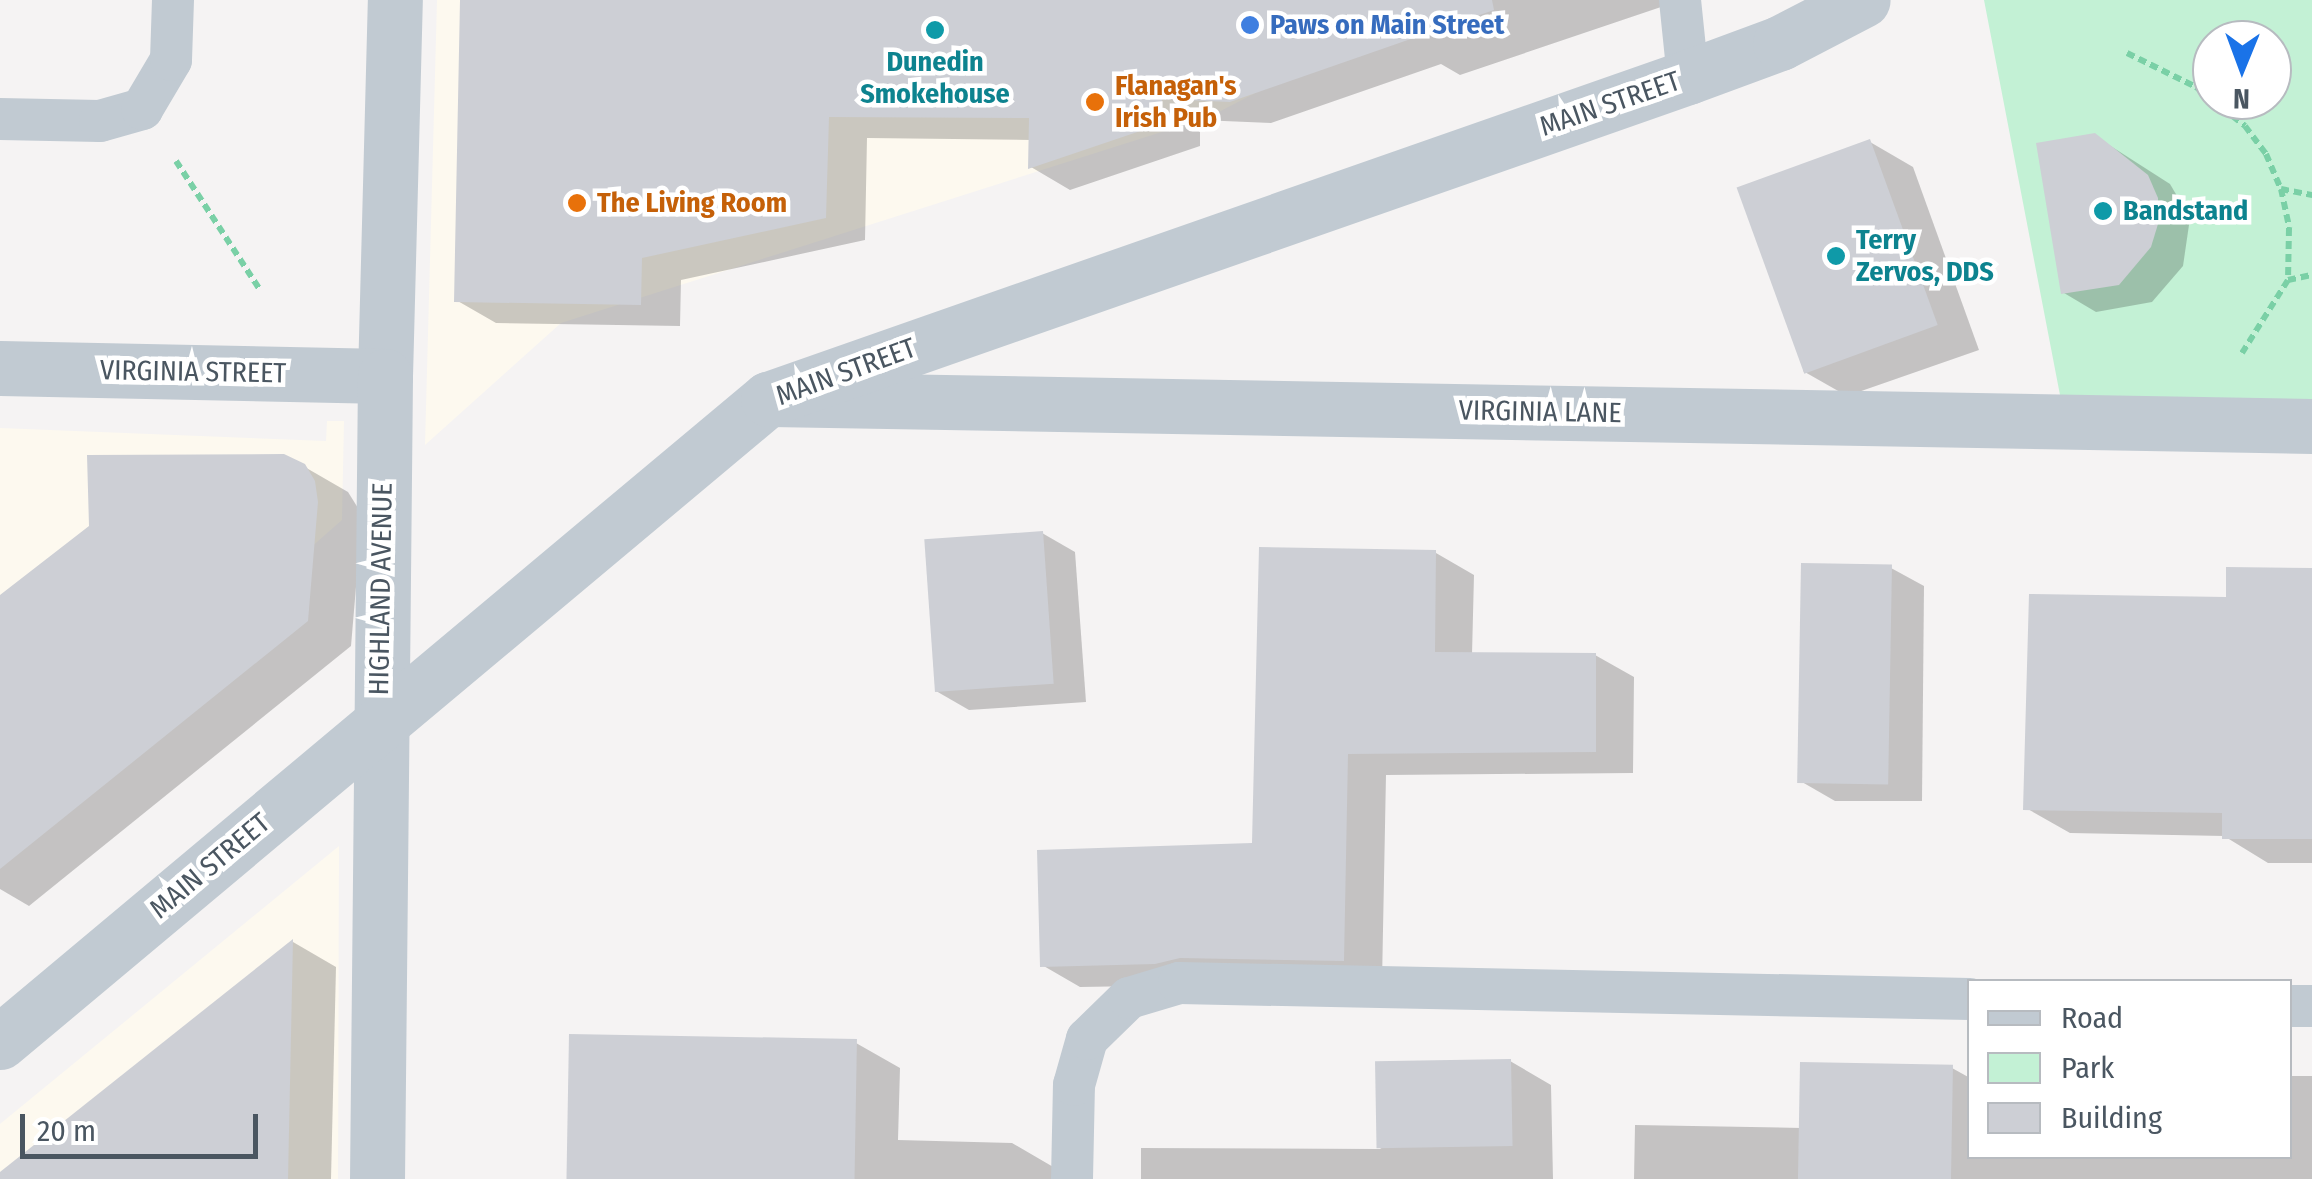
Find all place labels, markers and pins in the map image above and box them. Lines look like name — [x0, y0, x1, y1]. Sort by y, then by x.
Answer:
place label: Paws on Main Street — [1270, 8, 1504, 42]
marker: Paws on Main Street — [1239, 14, 1261, 36]
marker: Dunedin Smokehouse — [924, 19, 946, 41]
place label: Dunedin Smokehouse — [860, 45, 1010, 111]
place label: Flanagan's Irish Pub — [1115, 69, 1237, 135]
marker: Flanagan's Irish Pub — [1084, 91, 1106, 113]
place label: The Living Room — [597, 186, 787, 220]
marker: The Living Room — [566, 192, 588, 214]
place label: Bandstand — [2123, 194, 2248, 228]
marker: Bandstand — [2092, 200, 2114, 222]
place label: Terry Zervos, DDS — [1856, 223, 1994, 289]
marker: Terry Zervos, DDS — [1825, 245, 1847, 267]

